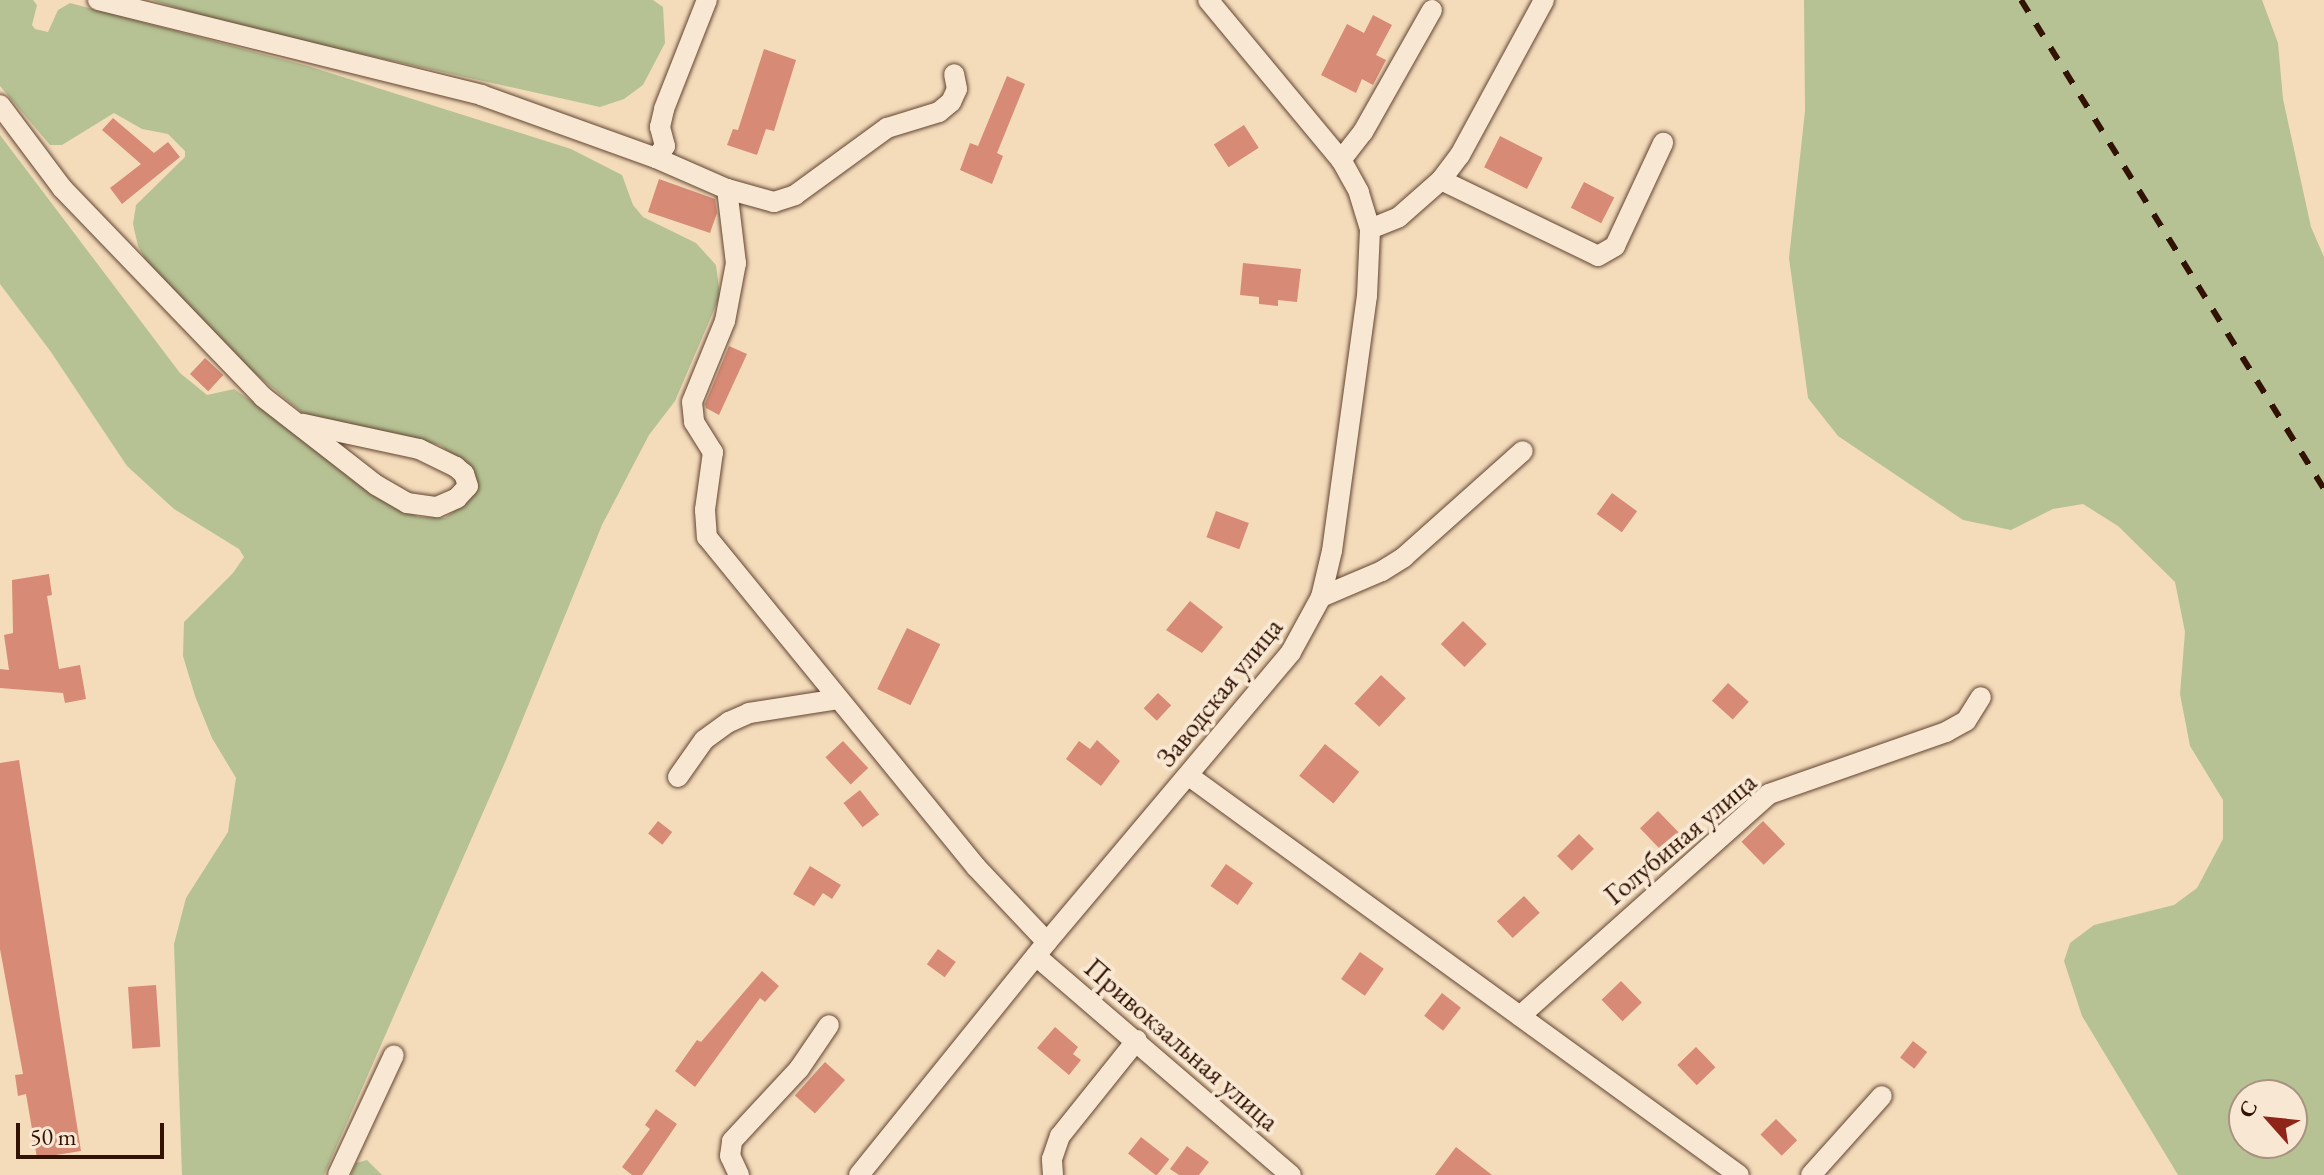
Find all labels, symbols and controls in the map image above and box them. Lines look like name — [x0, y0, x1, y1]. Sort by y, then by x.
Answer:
street label: Заводская улица — [1149, 611, 1289, 773]
street label: Голубиная улица — [1597, 765, 1763, 911]
street label: Привокзальная улица — [1078, 950, 1286, 1138]
north arrow — [2228, 1079, 2308, 1159]
text: С — [2231, 1095, 2264, 1122]
scale bar — [20, 1107, 168, 1157]
text: 50 m — [30, 1121, 77, 1152]

